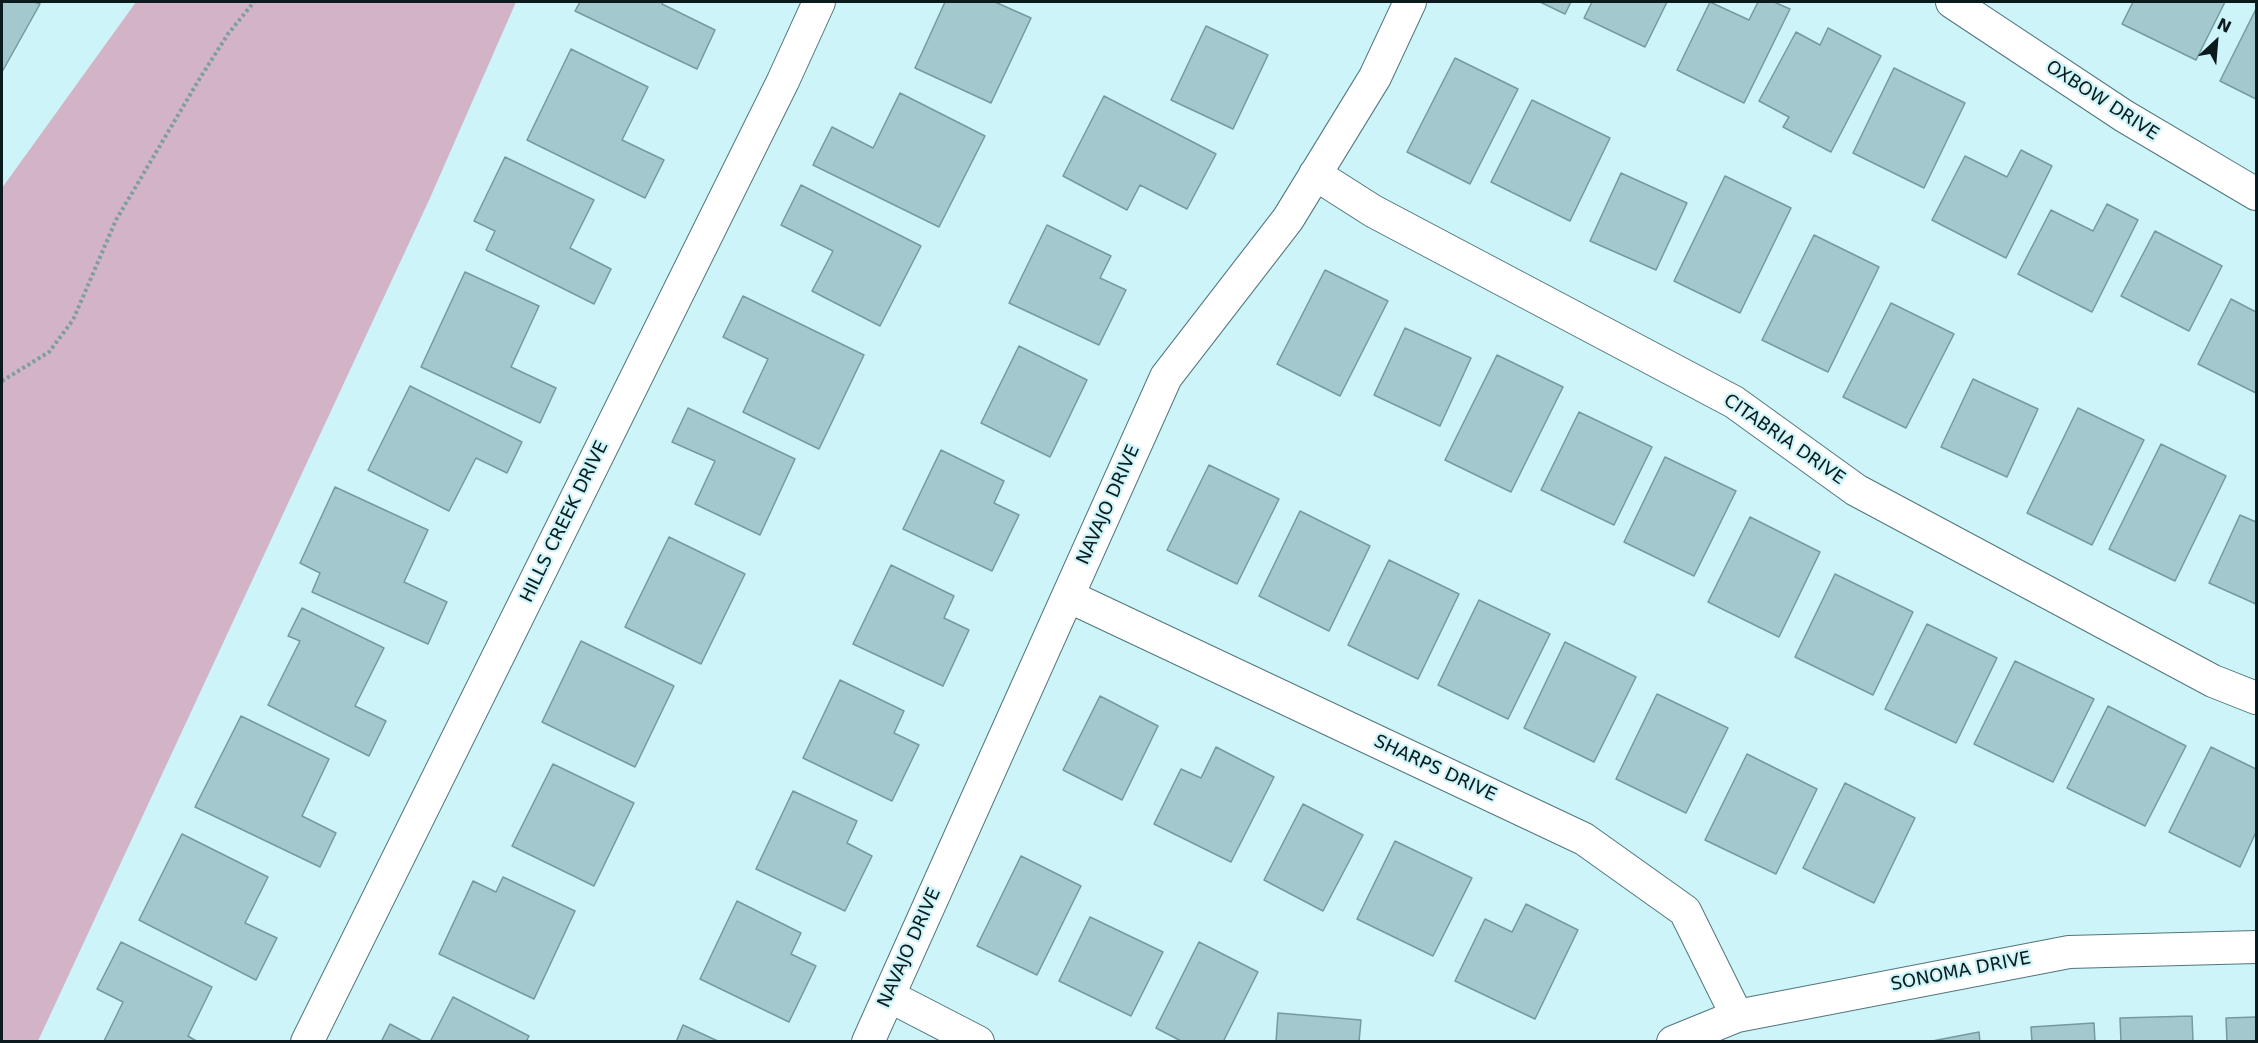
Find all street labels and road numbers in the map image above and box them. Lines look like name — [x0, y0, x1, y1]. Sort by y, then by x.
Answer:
street label: OXBOW DRIVE — [2041, 56, 2163, 146]
street label: CITABRIA DRIVE — [1719, 390, 1849, 490]
street label: HILLS CREEK DRIVE — [517, 438, 613, 606]
street label: NAVAJO DRIVE — [1073, 442, 1145, 568]
street label: SHARPS DRIVE — [1370, 731, 1500, 807]
street label: NAVAJO DRIVE — [874, 885, 946, 1011]
street label: SONOMA DRIVE — [1889, 948, 2033, 996]

